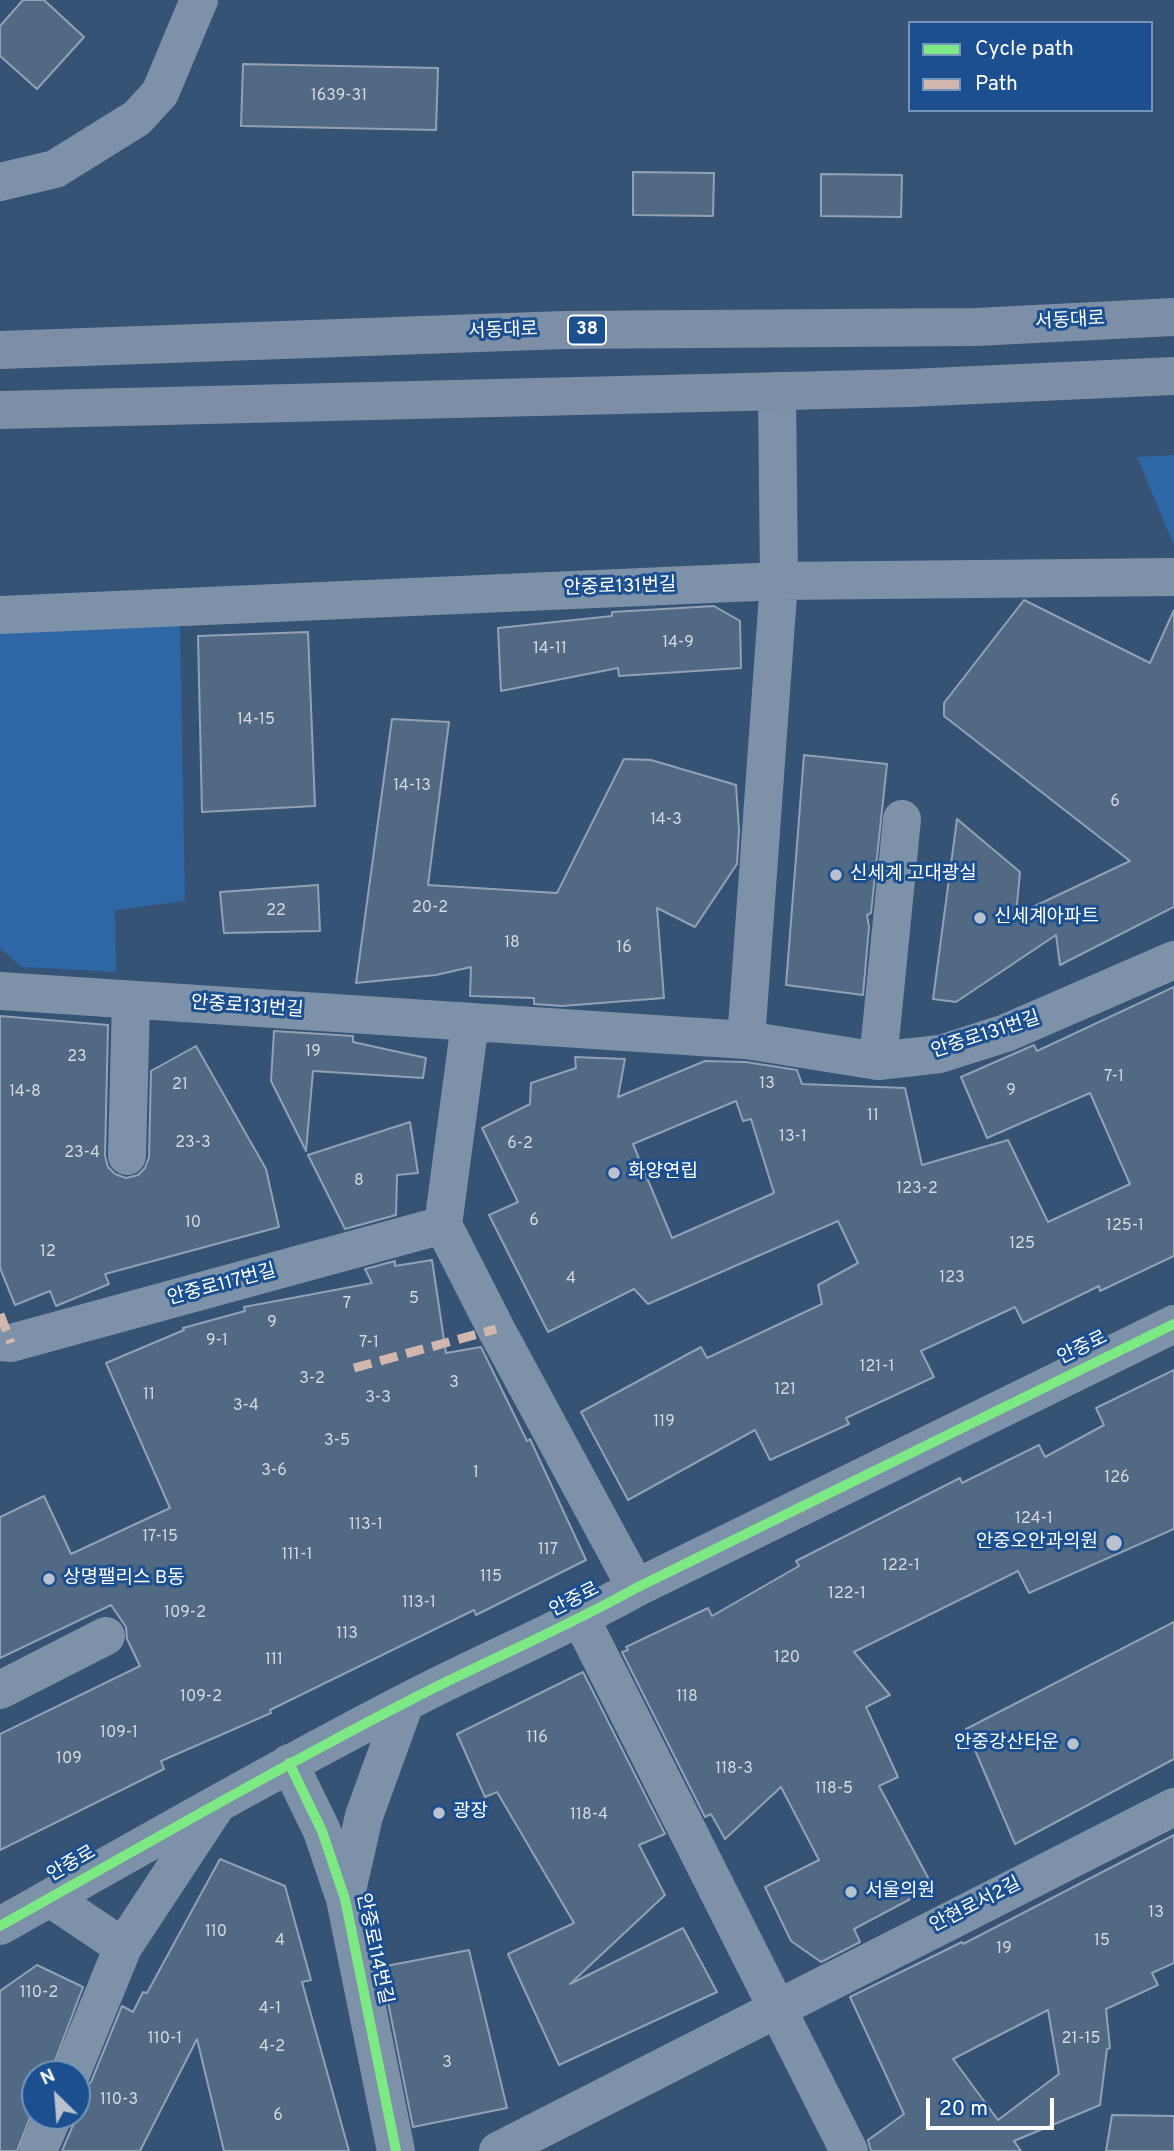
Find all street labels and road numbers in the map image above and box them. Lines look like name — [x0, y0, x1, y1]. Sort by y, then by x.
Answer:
street label: 서동대로 — [1034, 309, 1106, 335]
road number: 38 — [568, 316, 606, 344]
street label: 서동대로 — [468, 319, 538, 345]
street label: 안중로131번길 — [563, 575, 677, 601]
street label: 안중로131번길 — [190, 993, 304, 1023]
street label: 안중로131번길 — [929, 1008, 1043, 1064]
street label: 안중로117번길 — [165, 1261, 279, 1311]
street label: 안중로 — [1054, 1327, 1112, 1371]
street label: 안중로 — [546, 1579, 604, 1623]
street label: 안중로 — [44, 1842, 100, 1888]
street label: 안현로서2길 — [927, 1873, 1025, 1939]
street label: 안중로114번길 — [350, 1891, 396, 2007]

